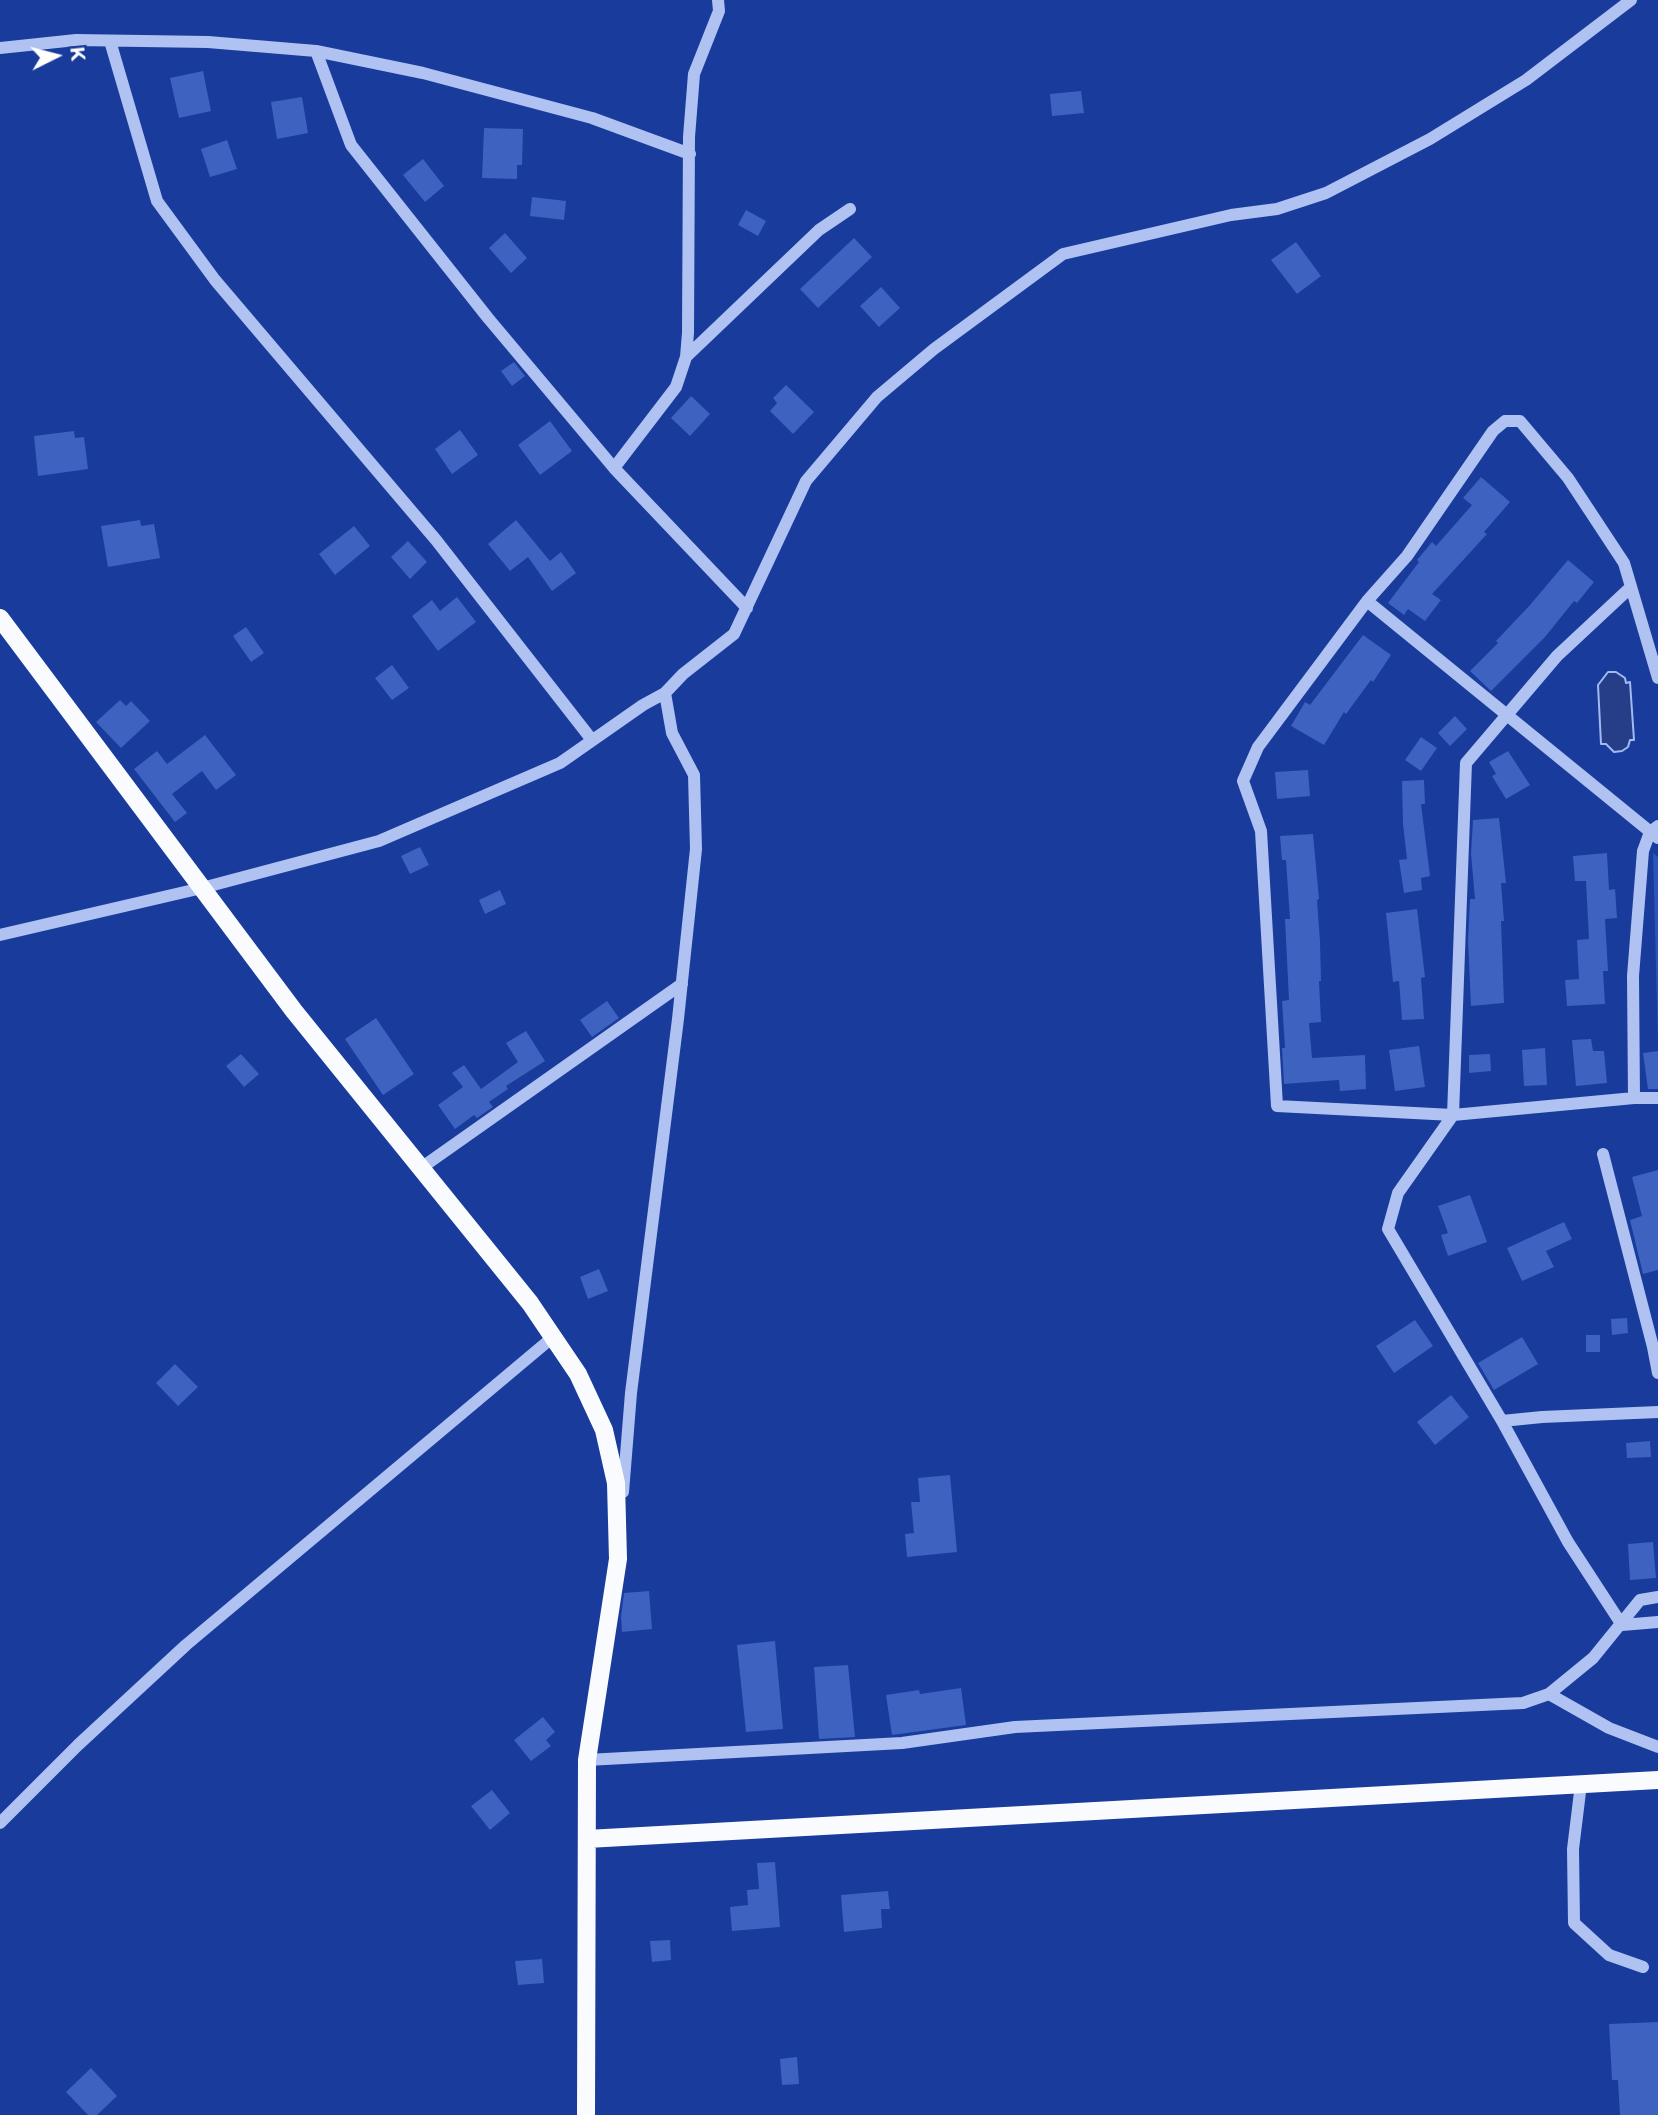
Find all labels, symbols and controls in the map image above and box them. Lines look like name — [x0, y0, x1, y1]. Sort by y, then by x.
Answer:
north arrow — [21, 21, 91, 91]
text: K — [65, 46, 90, 62]

